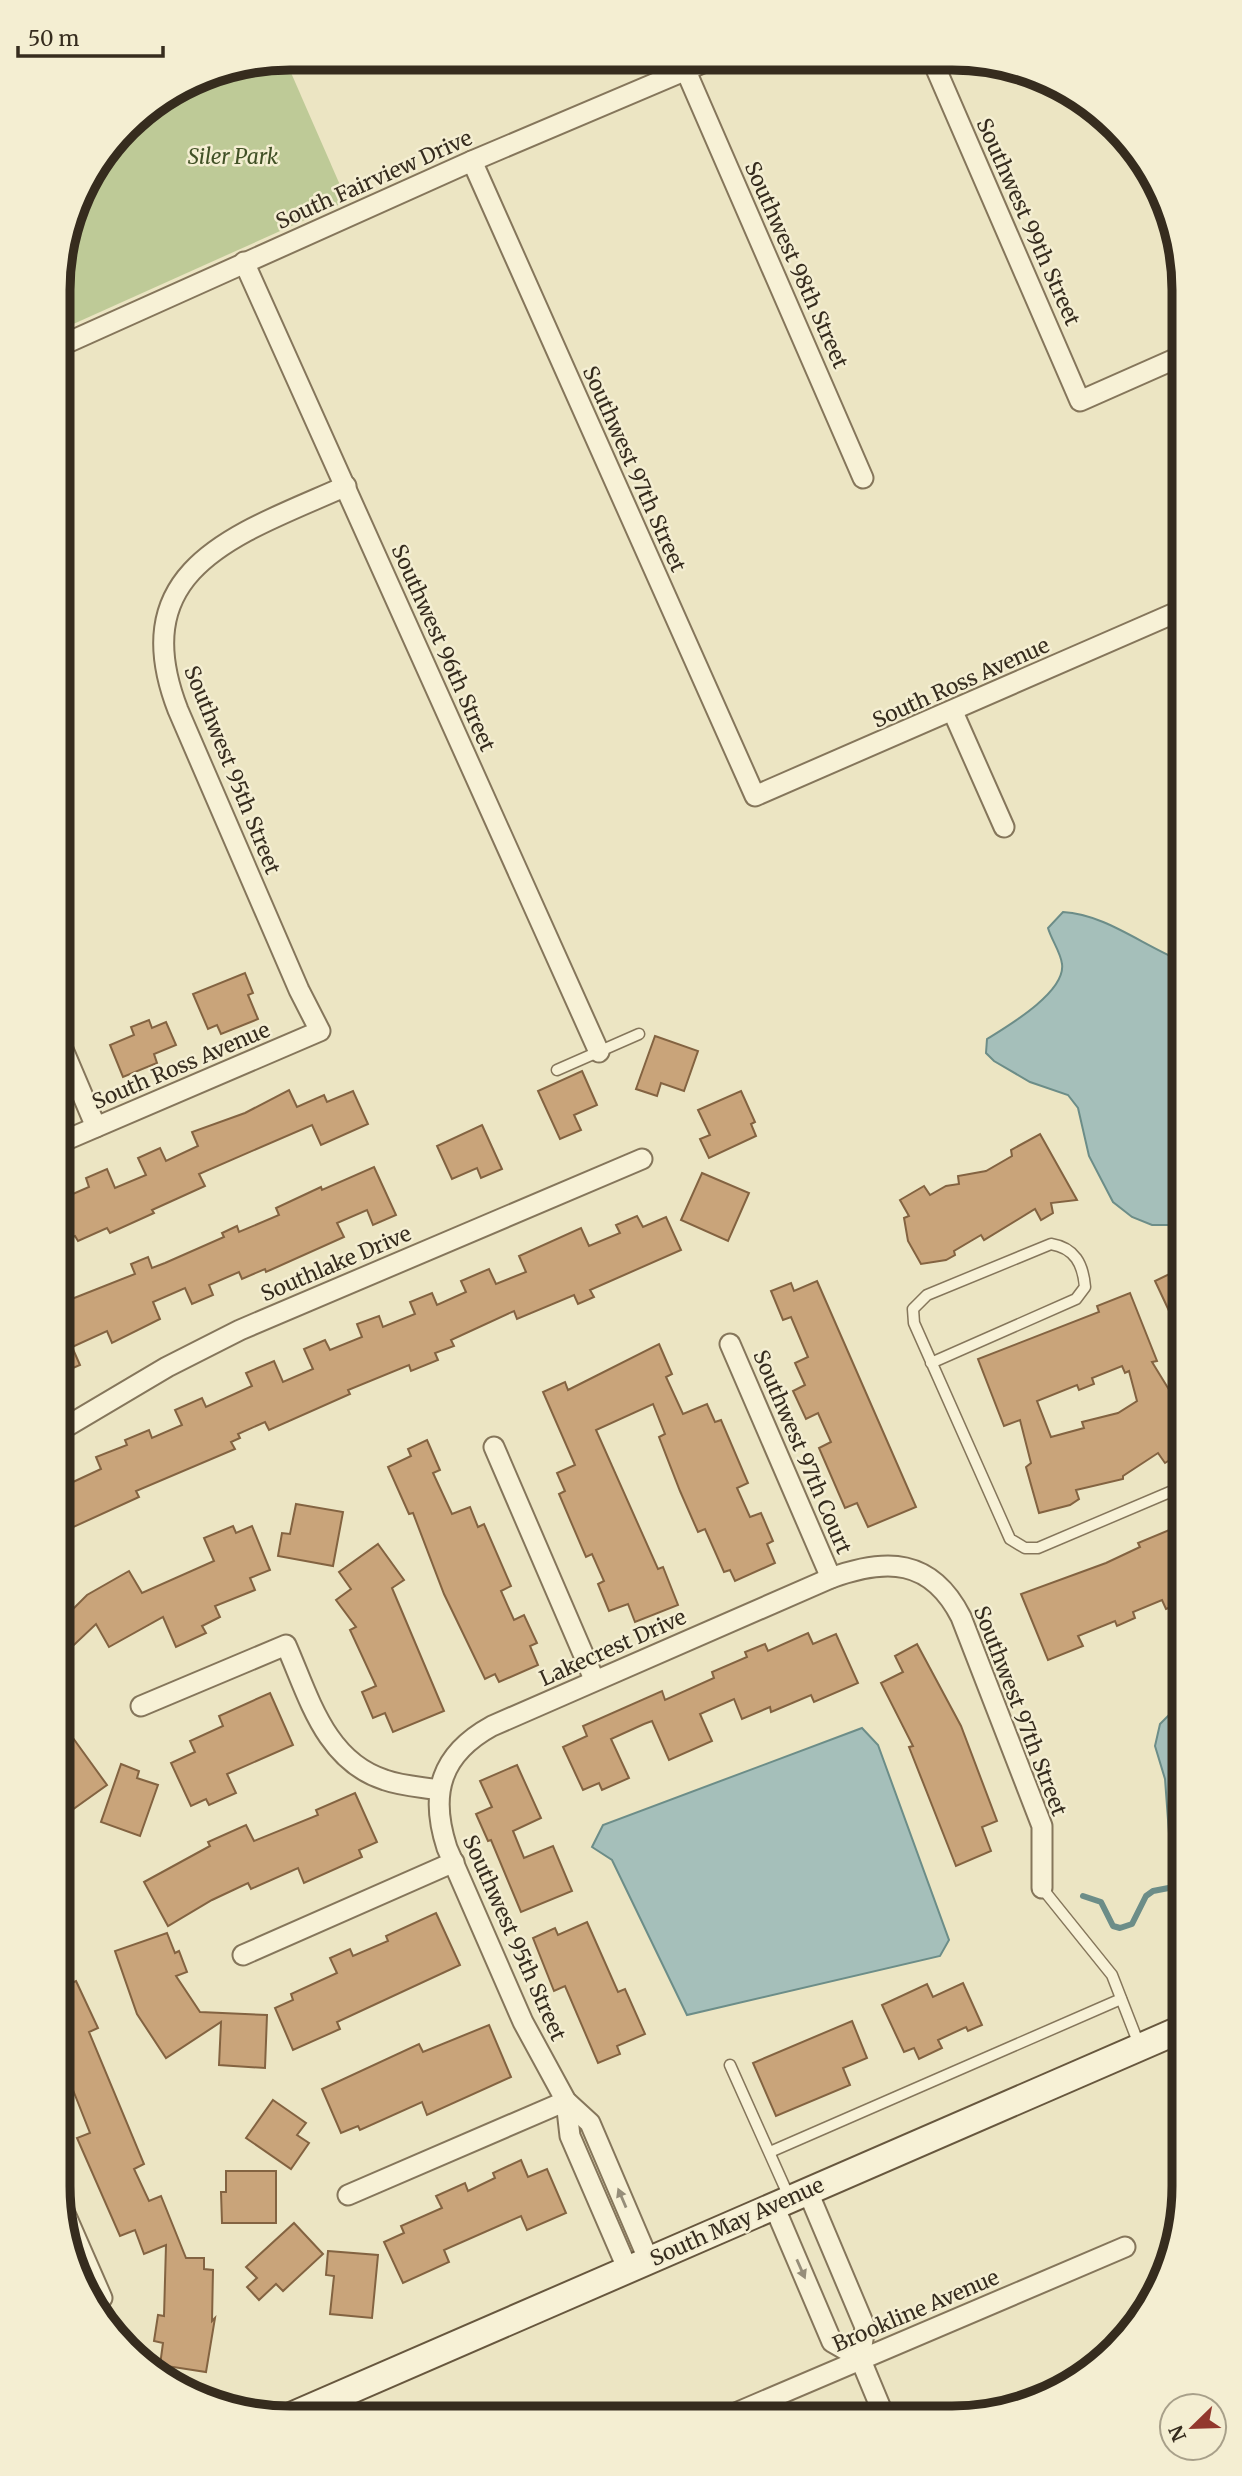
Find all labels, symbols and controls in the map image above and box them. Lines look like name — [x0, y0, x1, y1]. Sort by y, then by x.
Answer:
scale bar — [18, 14, 163, 58]
text: 50 m — [28, 25, 79, 52]
street label: Southwest 99th Street — [971, 114, 1086, 330]
street label: South Fairview Drive — [272, 124, 476, 235]
park label: Siler Park — [188, 143, 279, 170]
street label: Southwest 98th Street — [739, 157, 854, 372]
street label: Southwest 97th Street — [577, 362, 692, 576]
street label: Southwest 96th Street — [386, 540, 501, 756]
street label: South Ross Avenue — [868, 631, 1053, 734]
street label: Southwest 95th Street — [178, 662, 287, 878]
street label: South Ross Avenue — [88, 1016, 274, 1115]
street label: Southlake Drive — [257, 1220, 415, 1307]
street label: Southwest 97th Court — [747, 1346, 858, 1558]
street label: Southwest 97th Street — [968, 1602, 1073, 1820]
street label: Lakecrest Drive — [535, 1603, 690, 1692]
street label: Southwest 95th Street — [457, 1831, 572, 2045]
street label: South May Avenue — [646, 2171, 828, 2272]
one-way arrow — [616, 2188, 628, 2208]
one-way arrow — [795, 2259, 807, 2279]
street label: Brookline Avenue — [829, 2263, 1003, 2358]
north arrow — [1158, 2392, 1228, 2462]
text: N — [1163, 2422, 1191, 2445]

